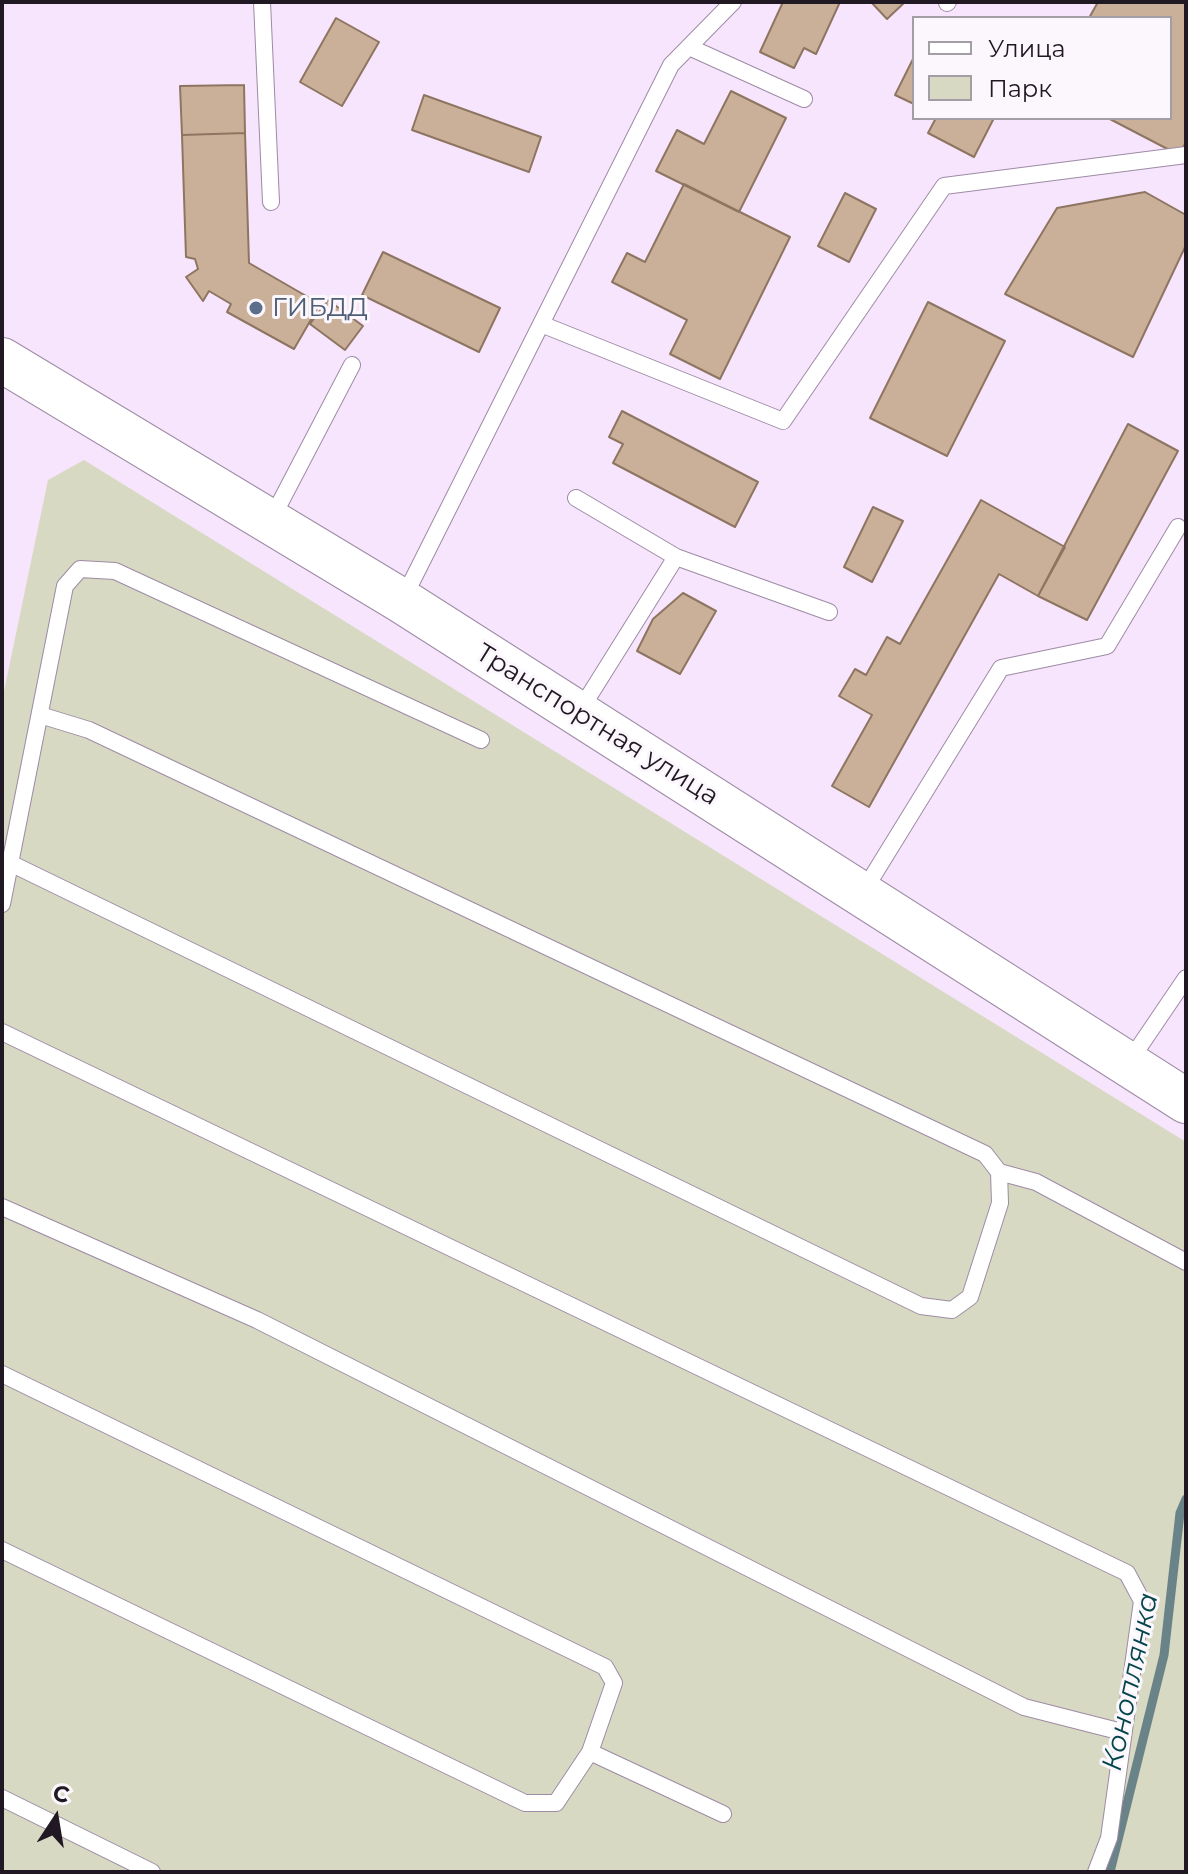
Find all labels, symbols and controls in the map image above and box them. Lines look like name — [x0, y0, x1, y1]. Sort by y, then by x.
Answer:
legend — [912, 16, 1172, 120]
text: Улица — [988, 34, 1066, 63]
text: Парк — [988, 74, 1052, 103]
place label: ГИБДД — [272, 292, 368, 324]
marker: ГИБДД — [247, 299, 265, 317]
street label: Транспортная улица — [470, 638, 724, 812]
water label: Коноплянка — [1096, 1590, 1166, 1774]
north arrow — [16, 1778, 96, 1858]
text: С — [50, 1779, 72, 1809]

